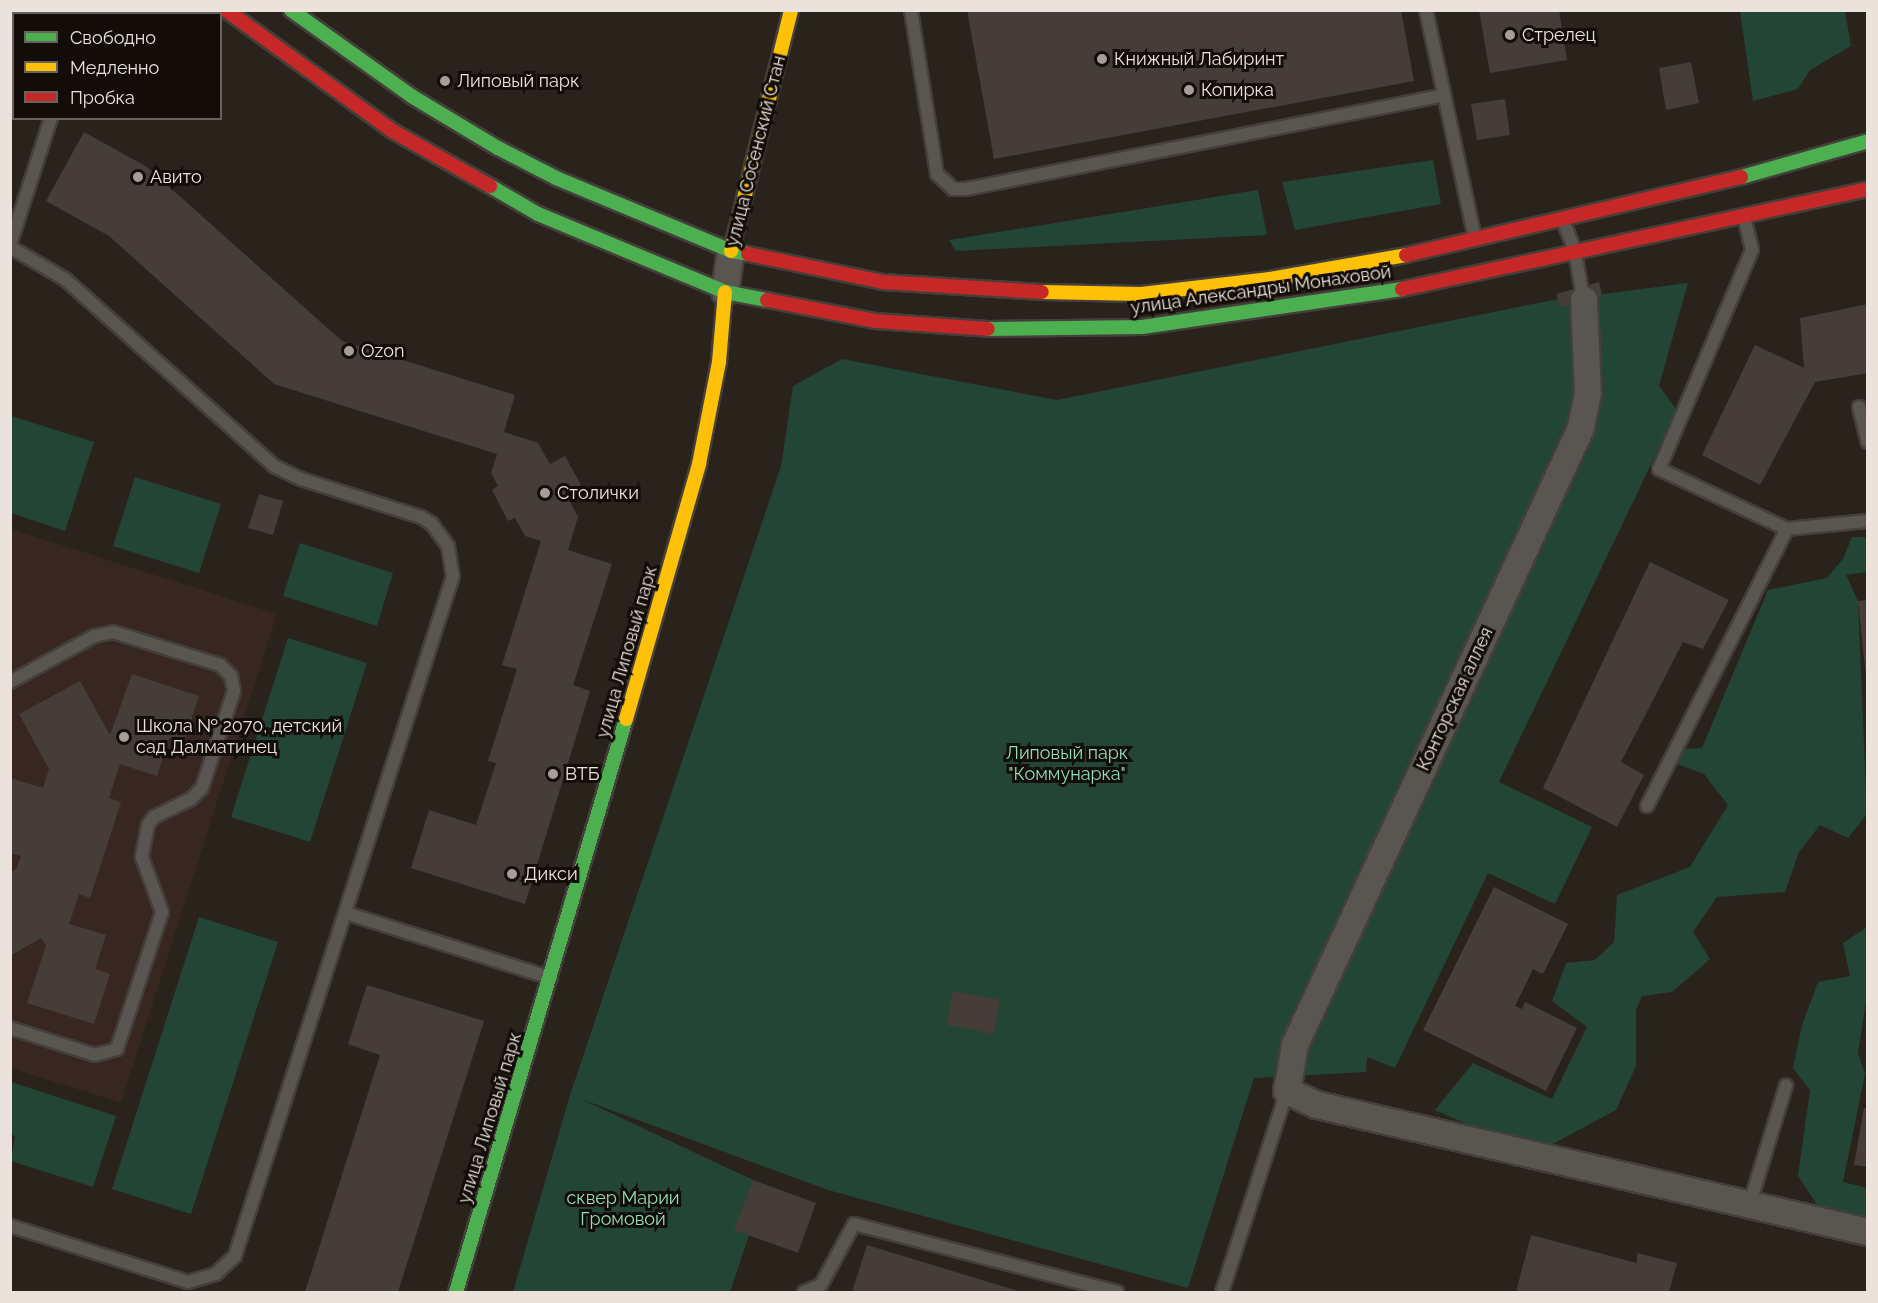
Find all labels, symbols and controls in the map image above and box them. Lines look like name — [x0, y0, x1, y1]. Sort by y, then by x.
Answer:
legend — [12, 12, 222, 120]
place label: Стрелец — [1522, 24, 1596, 46]
text: Свободно — [70, 27, 156, 48]
marker: Стрелец — [1503, 28, 1517, 42]
place label: Книжный Лабиринт — [1114, 48, 1284, 70]
marker: Книжный Лабиринт — [1095, 52, 1109, 66]
street label: улица Сосенский Стан — [722, 53, 790, 249]
text: Медленно — [70, 57, 159, 78]
place label: Липовый парк — [457, 70, 579, 92]
marker: Липовый парк — [438, 74, 452, 88]
place label: Копирка — [1201, 79, 1274, 101]
marker: Копирка — [1182, 83, 1196, 97]
text: Пробка — [70, 87, 135, 108]
place label: Авито — [150, 166, 202, 188]
marker: Авито — [131, 170, 145, 184]
street label: улица Александры Монаховой — [1129, 261, 1393, 319]
place label: Ozon — [361, 340, 404, 362]
marker: Ozon — [342, 344, 356, 358]
place label: Столички — [557, 482, 639, 504]
marker: Столички — [538, 486, 552, 500]
street label: улица Липовый парк — [592, 564, 662, 740]
street label: Конторская аллея — [1412, 624, 1498, 774]
place label: Школа № 2070, детский сад Далматинец — [136, 716, 342, 758]
marker: Школа № 2070, детский сад Далматинец — [117, 730, 131, 744]
park label: Липовый парк "Коммунарка" — [1006, 743, 1128, 786]
place label: ВТБ — [565, 763, 600, 785]
marker: ВТБ — [546, 767, 560, 781]
place label: Дикси — [524, 863, 578, 885]
marker: Дикси — [505, 867, 519, 881]
street label: улица Липовый парк — [454, 1030, 526, 1206]
park label: сквер Марии Громовой — [566, 1188, 680, 1230]

